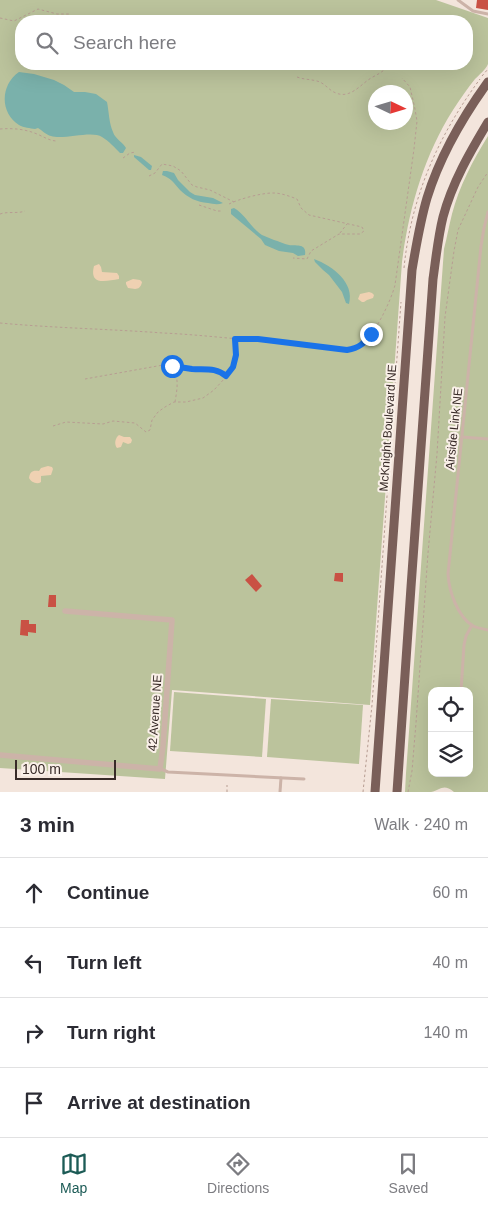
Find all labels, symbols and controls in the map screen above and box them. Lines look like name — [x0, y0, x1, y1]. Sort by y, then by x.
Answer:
search box — [15, 15, 473, 70]
icon: search — [33, 29, 61, 57]
text: Search here — [73, 32, 177, 53]
north arrow — [368, 85, 413, 130]
route end — [360, 323, 383, 346]
route start — [161, 355, 184, 378]
street label: McKnight Boulevard NE — [377, 364, 399, 492]
street label: Airside Link NE — [443, 387, 465, 471]
street label: 42 Avenue NE — [145, 674, 165, 752]
map controls — [428, 687, 473, 777]
button: locate — [428, 687, 473, 732]
button: layers — [428, 732, 473, 777]
scale bar — [15, 757, 116, 780]
text: 100 m — [22, 761, 61, 777]
text: 3 min — [20, 813, 75, 836]
text: Walk · 240 m — [374, 816, 468, 833]
icon: ahead — [20, 879, 48, 907]
text: Continue — [67, 882, 149, 903]
text: 60 m — [432, 884, 468, 901]
icon: left — [20, 949, 48, 977]
text: Turn left — [67, 952, 142, 973]
text: 40 m — [432, 954, 468, 971]
icon: right — [20, 1019, 48, 1047]
text: Turn right — [67, 1022, 155, 1043]
text: 140 m — [424, 1024, 468, 1041]
icon: arrive — [20, 1089, 48, 1117]
text: Arrive at destination — [67, 1092, 251, 1113]
tab: Map — [60, 1150, 88, 1196]
tab: Directions — [207, 1150, 269, 1196]
tab: Saved — [389, 1150, 428, 1196]

